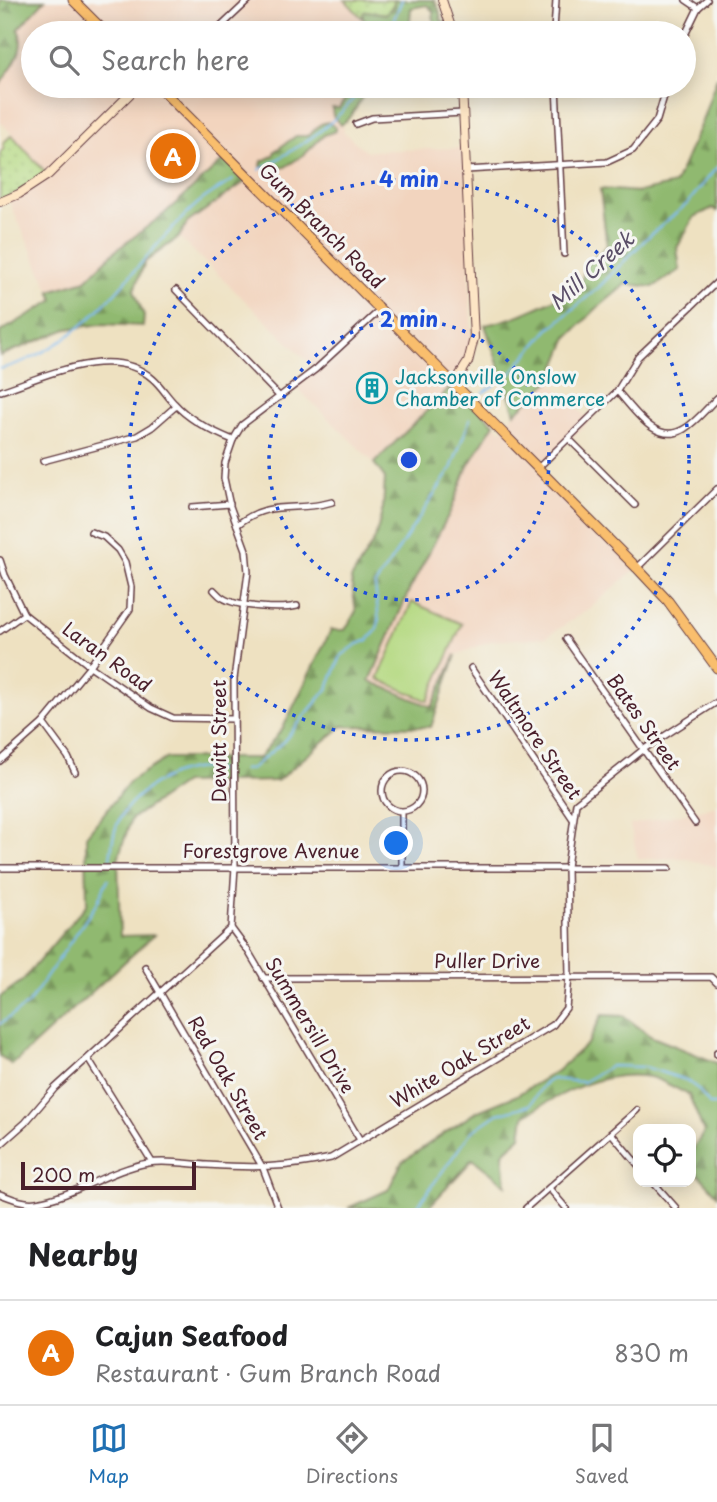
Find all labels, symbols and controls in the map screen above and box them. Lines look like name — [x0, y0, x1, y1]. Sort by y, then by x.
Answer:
search box — [21, 21, 696, 98]
text: Search here — [101, 40, 250, 79]
icon: search — [45, 41, 83, 79]
pin: A — [150, 130, 196, 182]
street label: Gum Branch Road — [254, 156, 392, 294]
text: 4 min — [379, 162, 439, 194]
water label: Mill Creek — [541, 222, 641, 317]
text: 2 min — [380, 302, 438, 334]
place label: Jacksonville Onslow Chamber of Commerce — [395, 362, 605, 412]
building icon: Jacksonville Onslow Chamber of Commerce — [355, 371, 389, 405]
centre of rings — [397, 448, 421, 472]
street label: Laran Road — [57, 614, 158, 698]
street label: Waltmore Street — [482, 664, 590, 805]
street label: Bates Street — [601, 667, 689, 776]
street label: Dewitt Street — [204, 679, 232, 802]
your location — [379, 826, 413, 860]
street label: Forestgrove Avenue — [183, 836, 359, 864]
street label: Puller Drive — [434, 946, 540, 974]
street label: Summersill Drive — [259, 951, 363, 1098]
street label: White Oak Street — [384, 1008, 535, 1114]
street label: Red Oak Street — [182, 1010, 276, 1145]
map controls — [633, 1124, 696, 1187]
button: locate — [633, 1124, 696, 1187]
scale bar — [21, 1159, 196, 1191]
text: 200 m — [32, 1160, 95, 1188]
text: Nearby — [28, 1231, 138, 1276]
text: Cajun Seafood — [95, 1316, 288, 1355]
text: A — [42, 1335, 60, 1370]
text: 830 m — [614, 1335, 689, 1370]
text: Restaurant · Gum Branch Road — [95, 1355, 441, 1390]
tab: Map — [88, 1419, 129, 1489]
tab: Directions — [306, 1419, 398, 1489]
tab: Saved — [575, 1419, 629, 1489]

